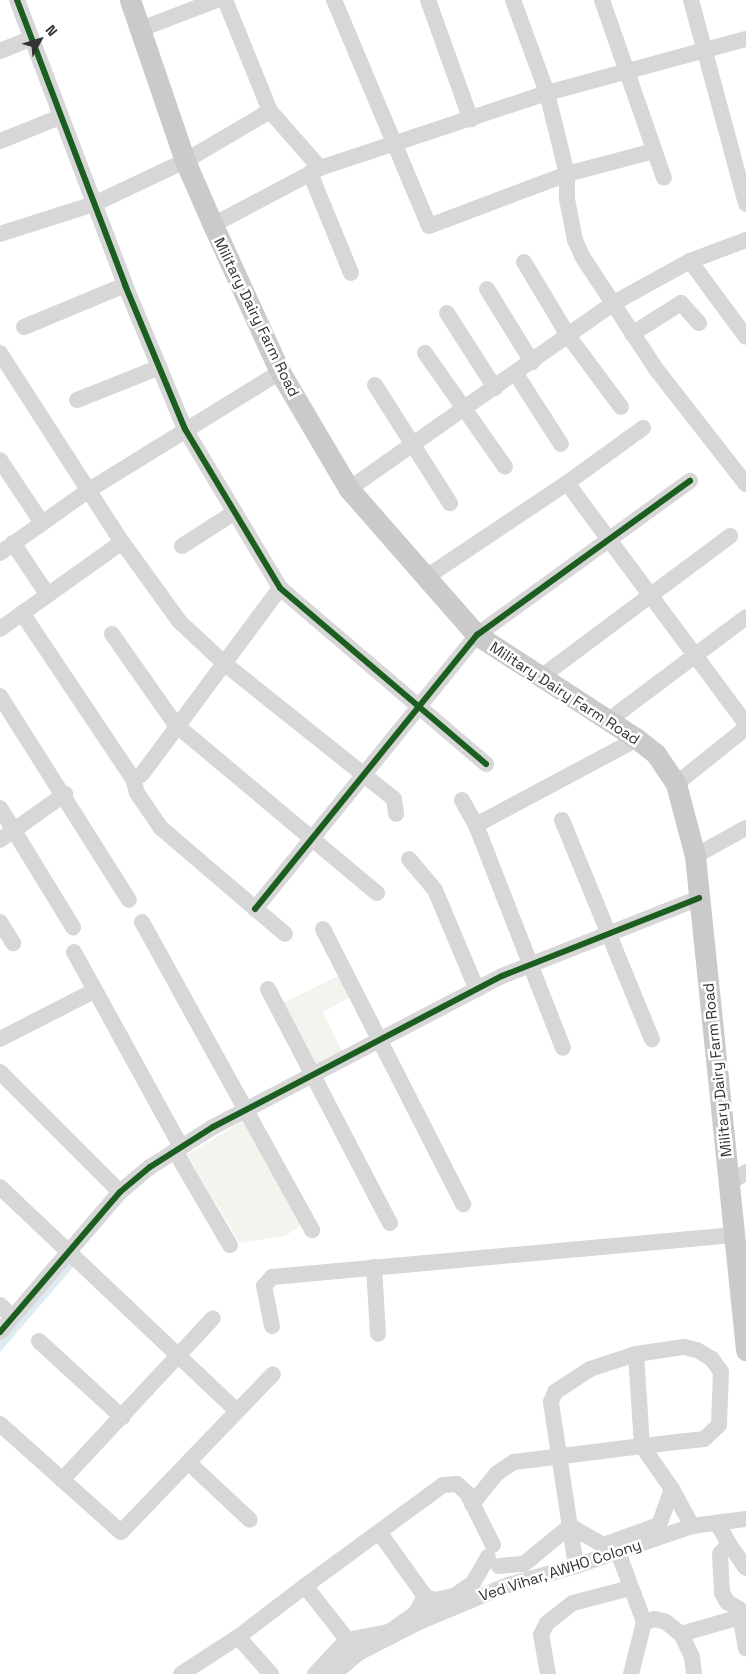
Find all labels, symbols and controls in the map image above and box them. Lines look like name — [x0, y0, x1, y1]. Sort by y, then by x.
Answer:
north arrow — [15, 15, 65, 65]
text: N — [42, 21, 62, 40]
street label: Military Dairy Farm Road — [211, 234, 303, 400]
street label: Military Dairy Farm Road — [487, 638, 643, 748]
street label: Military Dairy Farm Road — [699, 982, 735, 1158]
street label: Ved Vihar, AWHO Colony — [476, 1535, 644, 1605]

